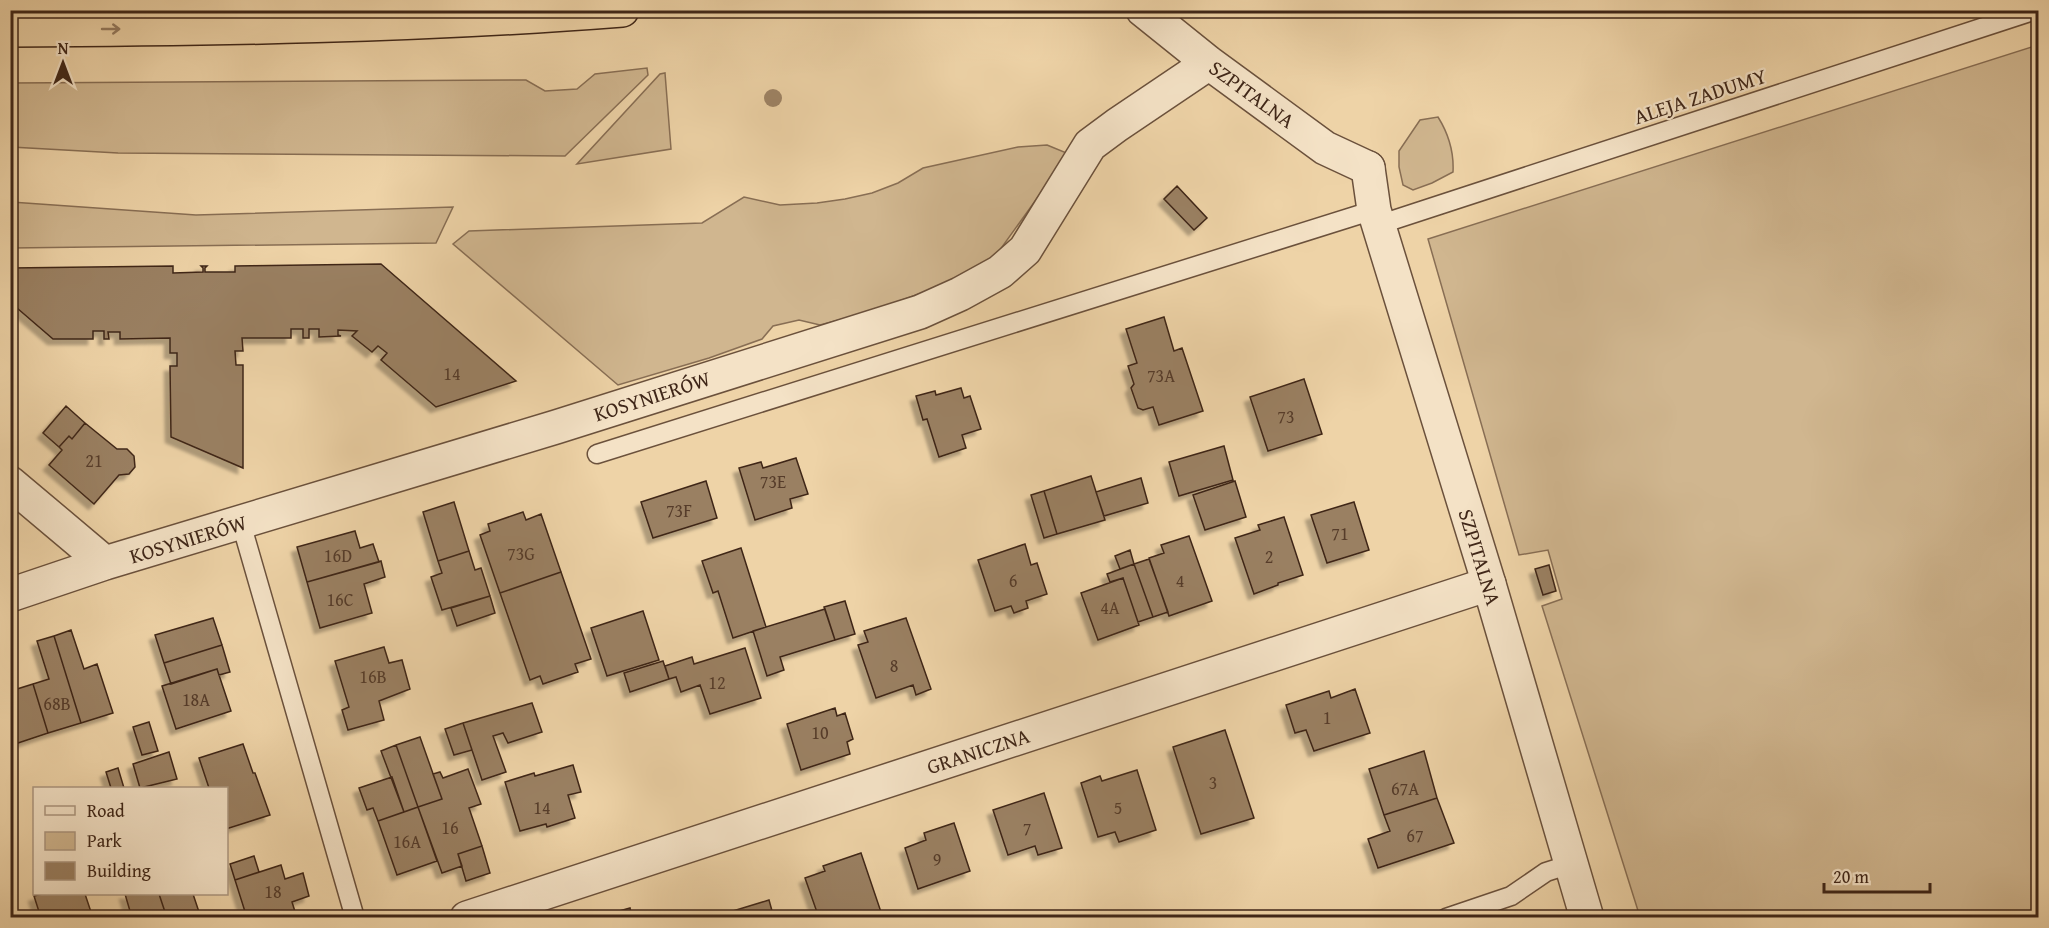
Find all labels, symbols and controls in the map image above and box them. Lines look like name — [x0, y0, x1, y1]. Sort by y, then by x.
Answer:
one-way arrow — [100, 24, 120, 35]
north arrow — [33, 33, 93, 93]
text: N — [58, 36, 69, 60]
street label: SZPITALNA — [1203, 52, 1301, 136]
street label: ALEJA ZADUMY — [1630, 60, 1771, 132]
house number: 14 — [443, 360, 461, 387]
house number: 73A — [1147, 362, 1175, 389]
street label: KOSYNIERÓW — [590, 363, 714, 429]
house number: 73 — [1277, 403, 1295, 430]
house number: 21 — [85, 447, 103, 474]
house number: 73E — [760, 468, 786, 495]
house number: 73F — [666, 497, 692, 524]
street label: SZPITALNA — [1451, 505, 1509, 609]
street label: KOSYNIERÓW — [126, 506, 251, 572]
house number: 71 — [1331, 520, 1349, 547]
house number: 73G — [507, 540, 535, 567]
house number: 16D — [324, 542, 352, 569]
house number: 2 — [1265, 543, 1273, 570]
house number: 6 — [1009, 567, 1017, 594]
house number: 4 — [1176, 567, 1184, 594]
house number: 16C — [326, 586, 354, 613]
house number: 4A — [1100, 594, 1120, 621]
house number: 8 — [890, 652, 898, 679]
house number: 16B — [359, 663, 387, 690]
house number: 12 — [708, 669, 726, 696]
house number: 18A — [182, 686, 210, 713]
house number: 68B — [43, 690, 71, 717]
house number: 1 — [1323, 704, 1331, 731]
house number: 10 — [811, 719, 829, 746]
street label: GRANICZNA — [923, 720, 1034, 782]
house number: 3 — [1209, 769, 1217, 796]
house number: 67A — [1391, 775, 1419, 802]
legend — [33, 787, 228, 895]
house number: 14 — [533, 794, 551, 821]
house number: 5 — [1114, 794, 1122, 821]
text: Road — [87, 797, 125, 824]
house number: 16 — [441, 814, 459, 841]
house number: 7 — [1023, 815, 1031, 842]
house number: 67 — [1406, 822, 1424, 849]
text: Park — [87, 827, 123, 854]
house number: 16A — [393, 828, 421, 855]
house number: 9 — [933, 846, 941, 873]
scale bar — [1824, 856, 1930, 894]
text: Building — [87, 857, 151, 884]
text: 20 m — [1833, 863, 1869, 890]
house number: 18 — [264, 878, 282, 905]

